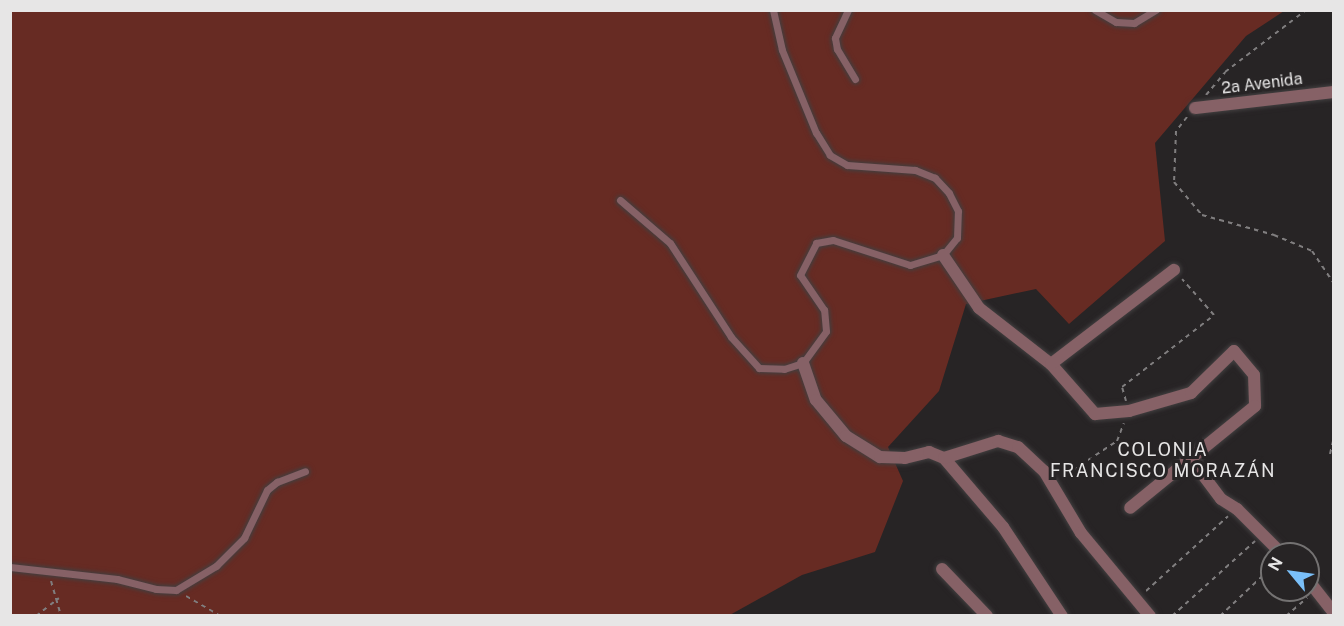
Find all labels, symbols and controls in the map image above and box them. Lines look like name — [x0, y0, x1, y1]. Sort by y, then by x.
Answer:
street label: 2a Avenida — [1221, 70, 1303, 98]
district label: COLONIA FRANCISCO MORAZÁN — [1050, 440, 1276, 482]
north arrow — [1260, 542, 1320, 602]
text: N — [1264, 554, 1287, 574]

